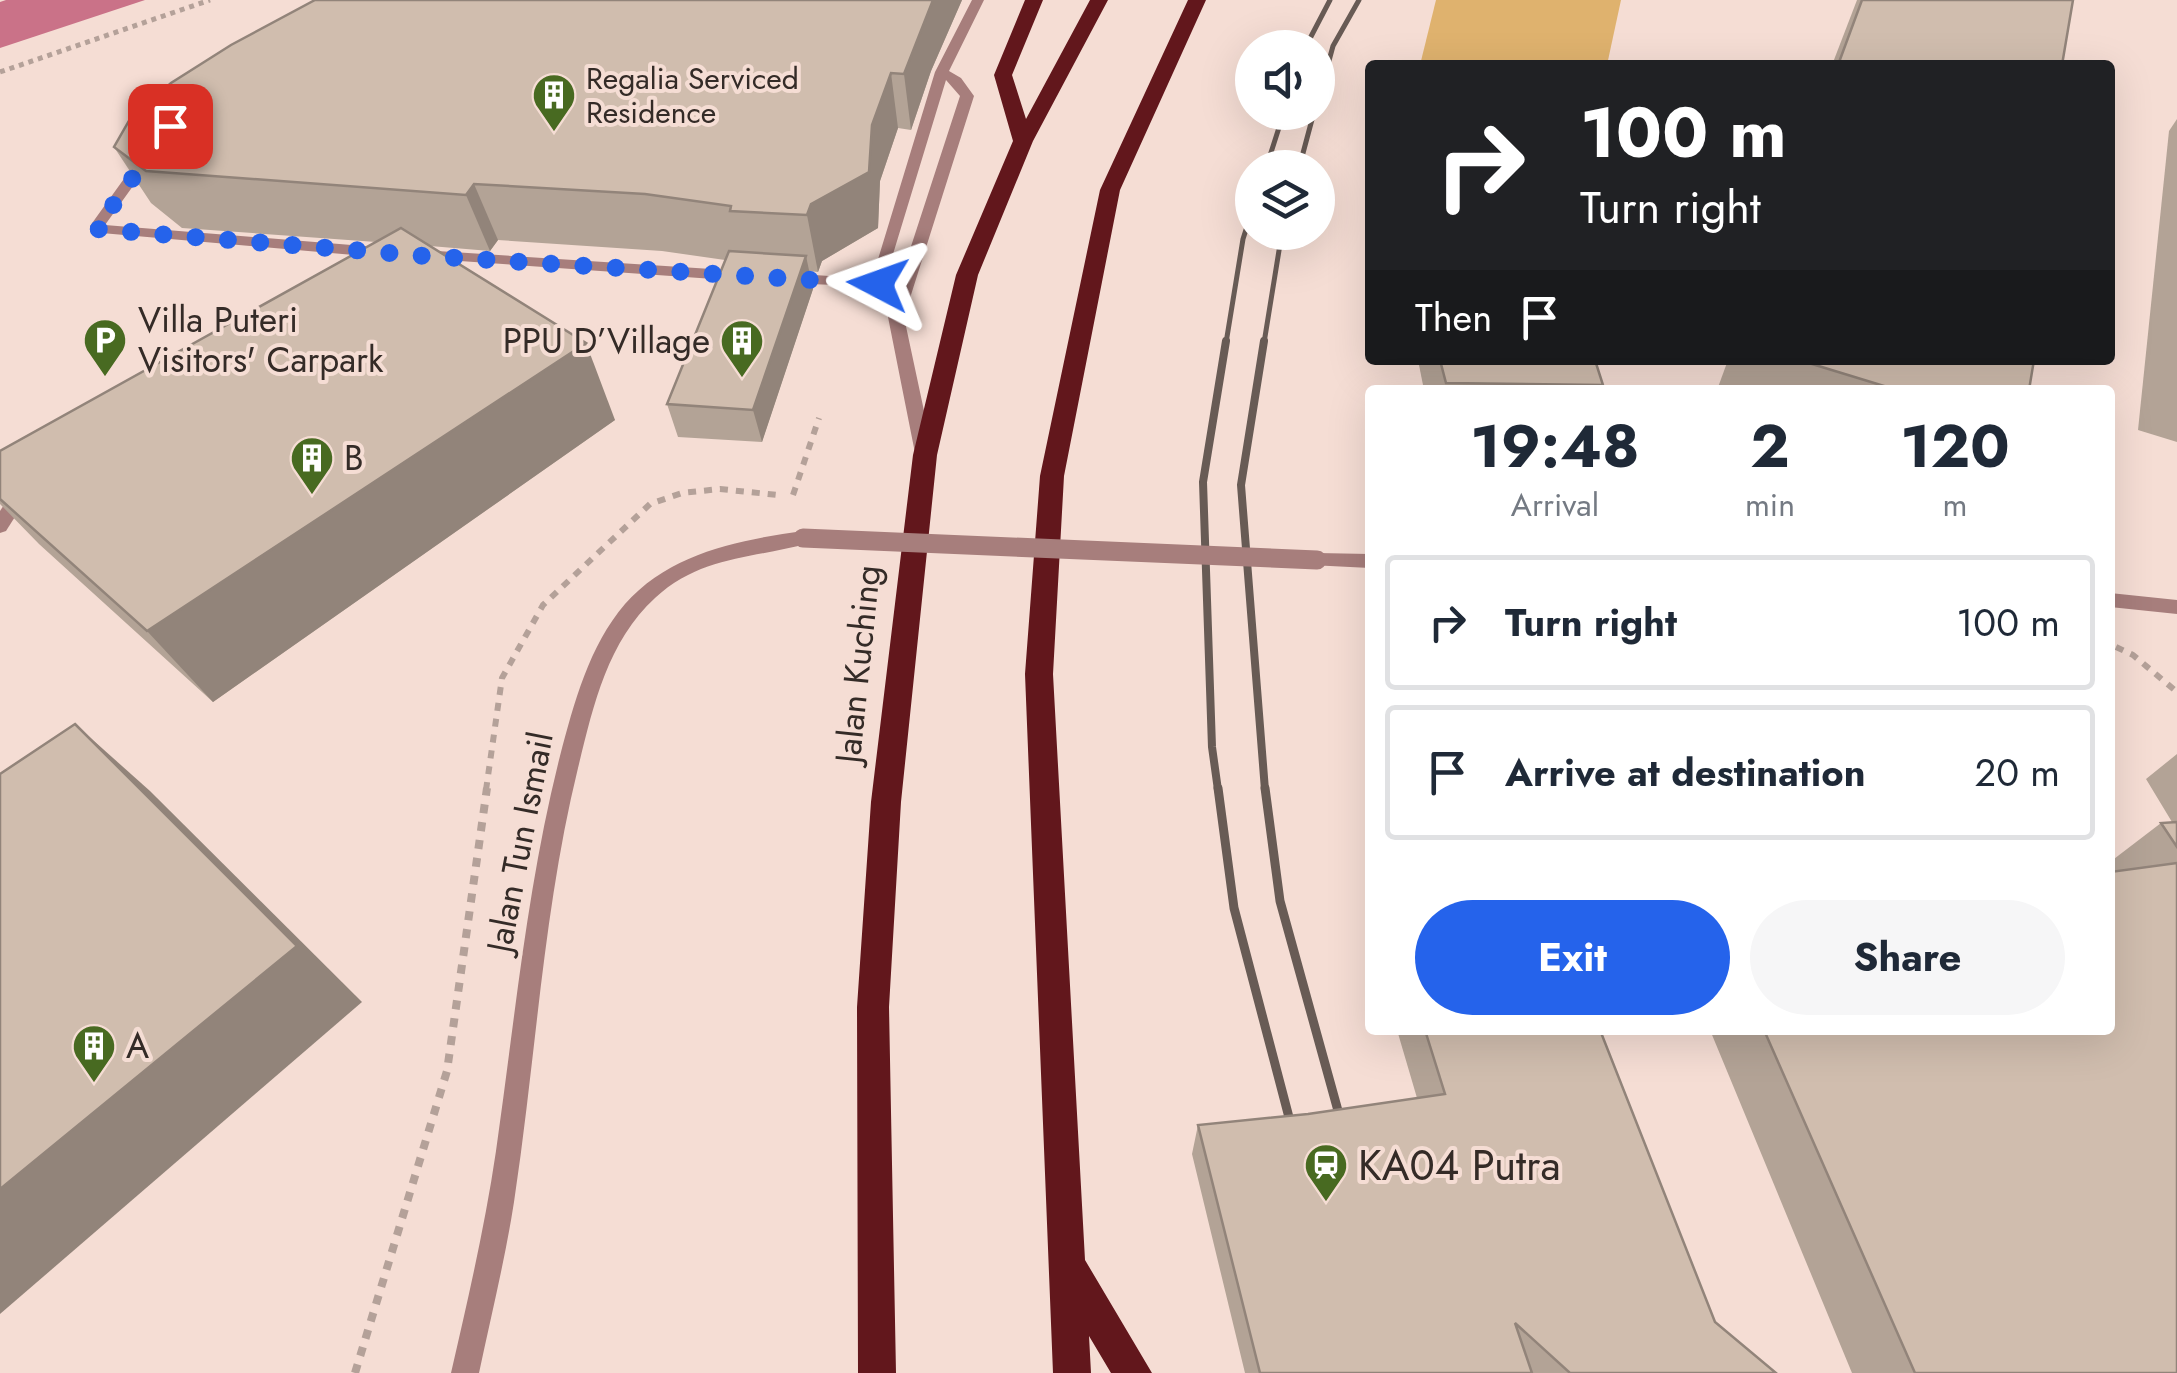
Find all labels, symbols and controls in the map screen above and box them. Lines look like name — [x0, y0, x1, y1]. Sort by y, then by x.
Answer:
map controls — [1235, 30, 1335, 250]
button: sound — [1235, 30, 1335, 130]
place label: Regalia Serviced Residence — [586, 57, 799, 134]
building icon: Regalia Serviced Residence — [531, 72, 577, 133]
text: 100 m — [1580, 82, 1787, 183]
pin — [128, 84, 213, 169]
icon: arrive — [143, 99, 198, 154]
icon: right — [1415, 100, 1545, 230]
button: layers — [1235, 150, 1335, 250]
text: Turn right — [1580, 175, 1761, 240]
position arrow — [826, 232, 930, 336]
text: Then — [1415, 290, 1492, 345]
icon: arrive — [1512, 290, 1567, 345]
place label: Villa Puteri Visitors' Carpark — [138, 295, 384, 385]
place label: PPU D’Village — [503, 316, 710, 366]
parking icon: Villa Puteri Visitors' Carpark — [82, 317, 128, 378]
building icon: PPU D’Village — [719, 318, 765, 379]
text: 19:48 — [1470, 403, 1640, 490]
text: 2 — [1750, 403, 1790, 490]
text: 120 — [1900, 403, 2010, 490]
place label: B — [344, 433, 364, 483]
building icon: B — [289, 435, 335, 496]
text: Arrival — [1511, 482, 1599, 528]
text: min — [1745, 482, 1795, 528]
text: m — [1942, 482, 1967, 528]
street label: Jalan Kuching — [822, 563, 893, 769]
icon: right — [1420, 595, 1475, 650]
text: Turn right — [1505, 595, 1677, 650]
text: 100 m — [1956, 595, 2060, 650]
street label: Jalan Tun Ismail — [473, 727, 566, 960]
icon: arrive — [1420, 745, 1475, 800]
text: Arrive at destination — [1505, 745, 1866, 800]
text: 20 m — [1975, 745, 2060, 800]
button: Exit — [1415, 900, 1730, 1015]
button: Share — [1750, 900, 2065, 1015]
place label: A — [126, 1021, 149, 1071]
building icon: A — [71, 1023, 117, 1084]
place label: KA04 Putra — [1358, 1135, 1561, 1196]
station icon: KA04 Putra — [1303, 1142, 1349, 1203]

